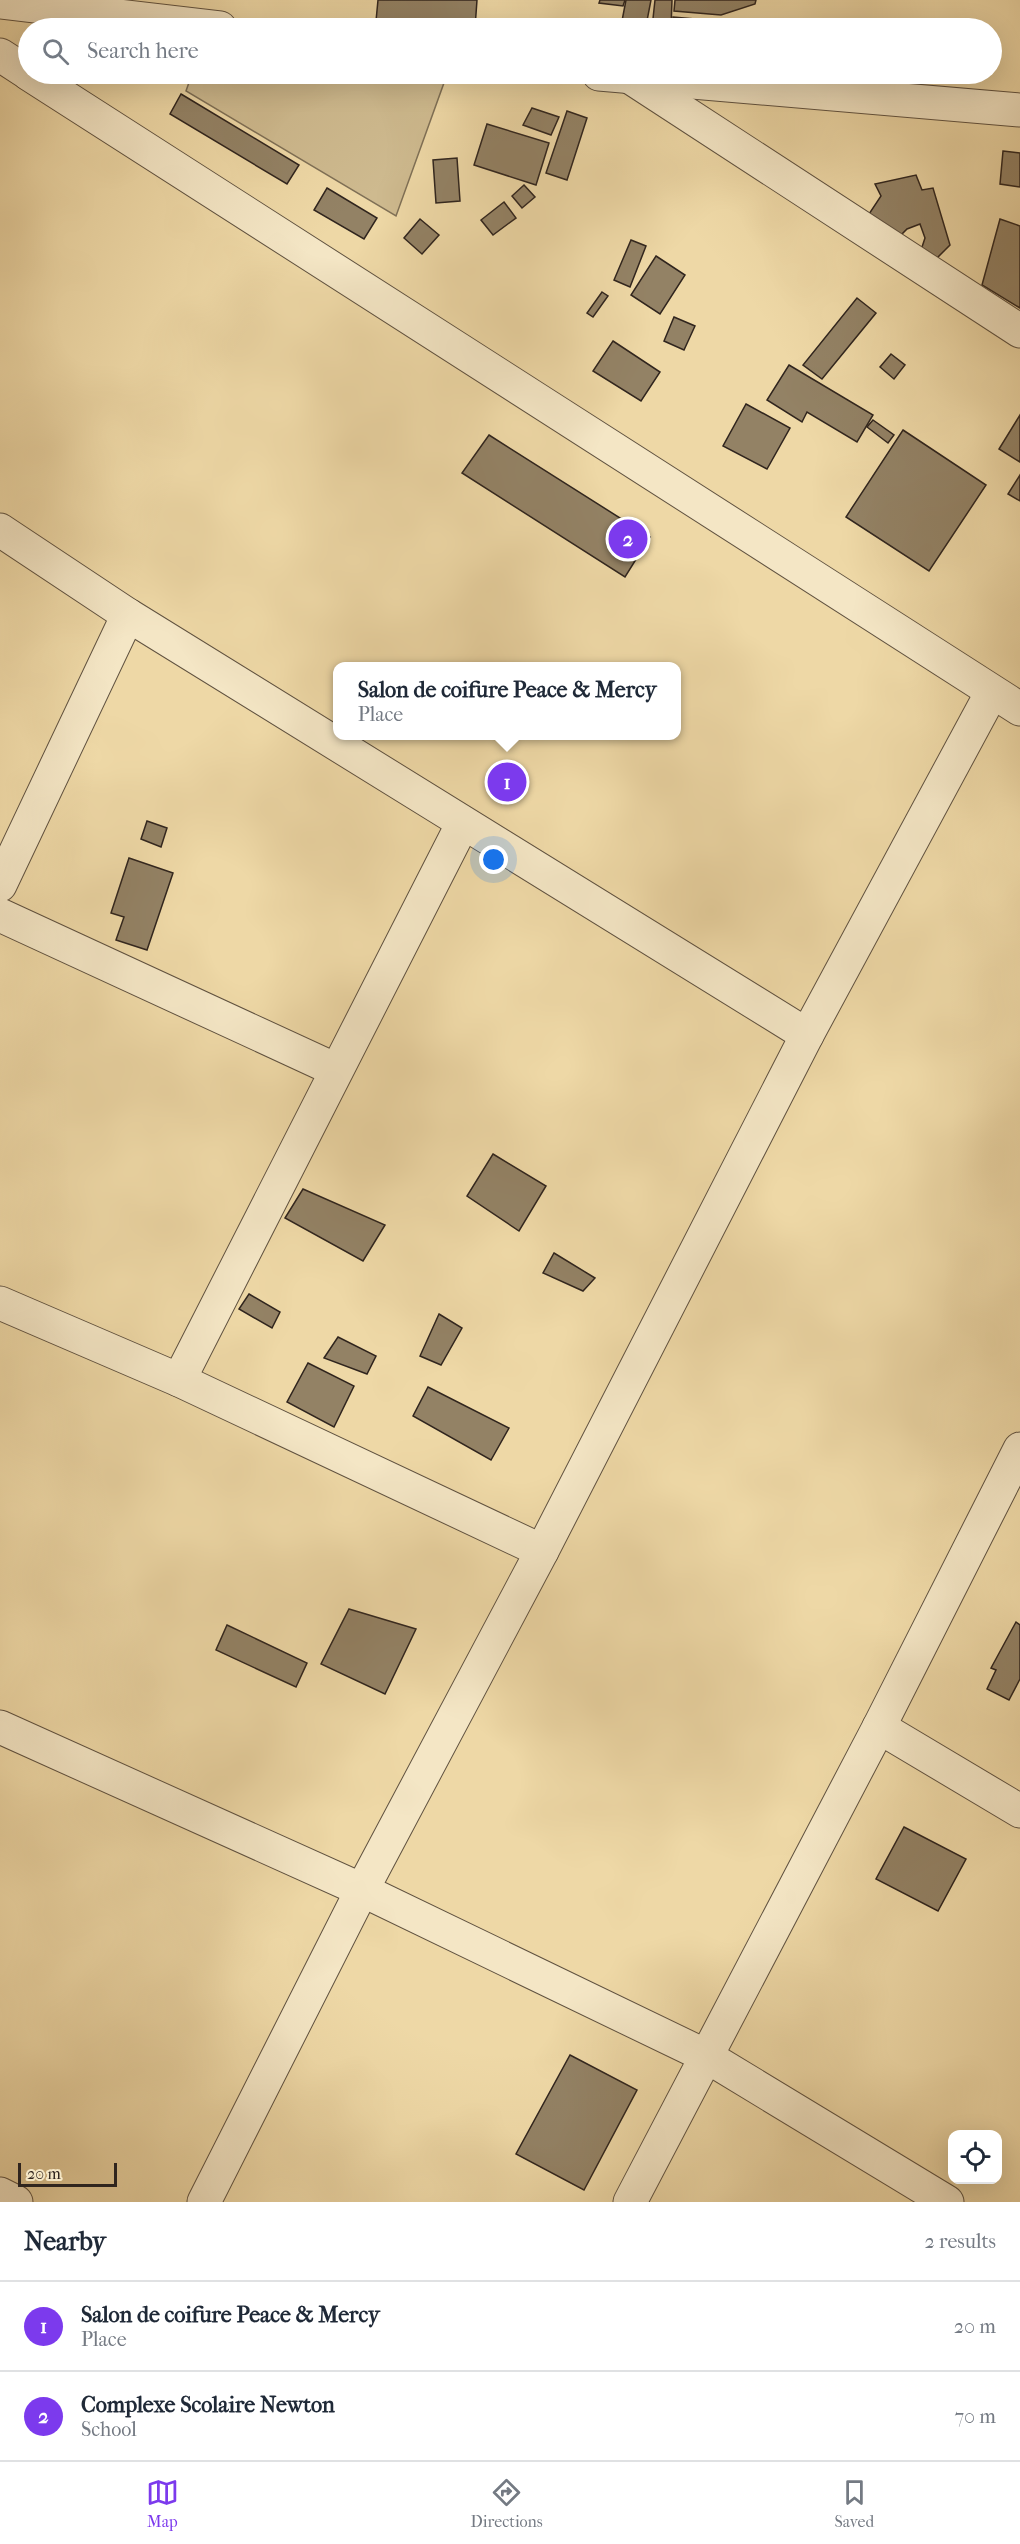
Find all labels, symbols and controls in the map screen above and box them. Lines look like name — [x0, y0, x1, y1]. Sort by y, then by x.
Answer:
search box — [18, 18, 1002, 84]
icon: search — [39, 35, 72, 68]
text: Search here — [87, 38, 199, 64]
pin: 2 — [608, 516, 648, 562]
popup — [333, 662, 681, 740]
text: Salon de coifure Peace & Mercy — [358, 677, 656, 703]
text: Place — [358, 703, 403, 726]
pin: 1 — [488, 760, 526, 804]
your location — [479, 845, 508, 874]
map controls — [948, 2130, 1002, 2184]
button: locate — [948, 2130, 1002, 2184]
scale bar — [18, 2160, 117, 2188]
text: 20 m — [27, 2164, 61, 2183]
text: Nearby — [24, 2226, 106, 2257]
text: 2 results — [925, 2230, 996, 2253]
text: Salon de coifure Peace & Mercy — [81, 2302, 380, 2328]
text: 1 — [40, 2315, 47, 2338]
text: 20 m — [954, 2315, 996, 2338]
text: Place — [81, 2328, 127, 2351]
text: Complexe Scolaire Newton — [81, 2392, 335, 2418]
text: 2 — [38, 2405, 49, 2428]
text: 70 m — [954, 2405, 996, 2428]
text: School — [81, 2418, 137, 2441]
tab: Map — [146, 2476, 179, 2531]
tab: Directions — [471, 2476, 543, 2531]
tab: Saved — [834, 2476, 874, 2531]

